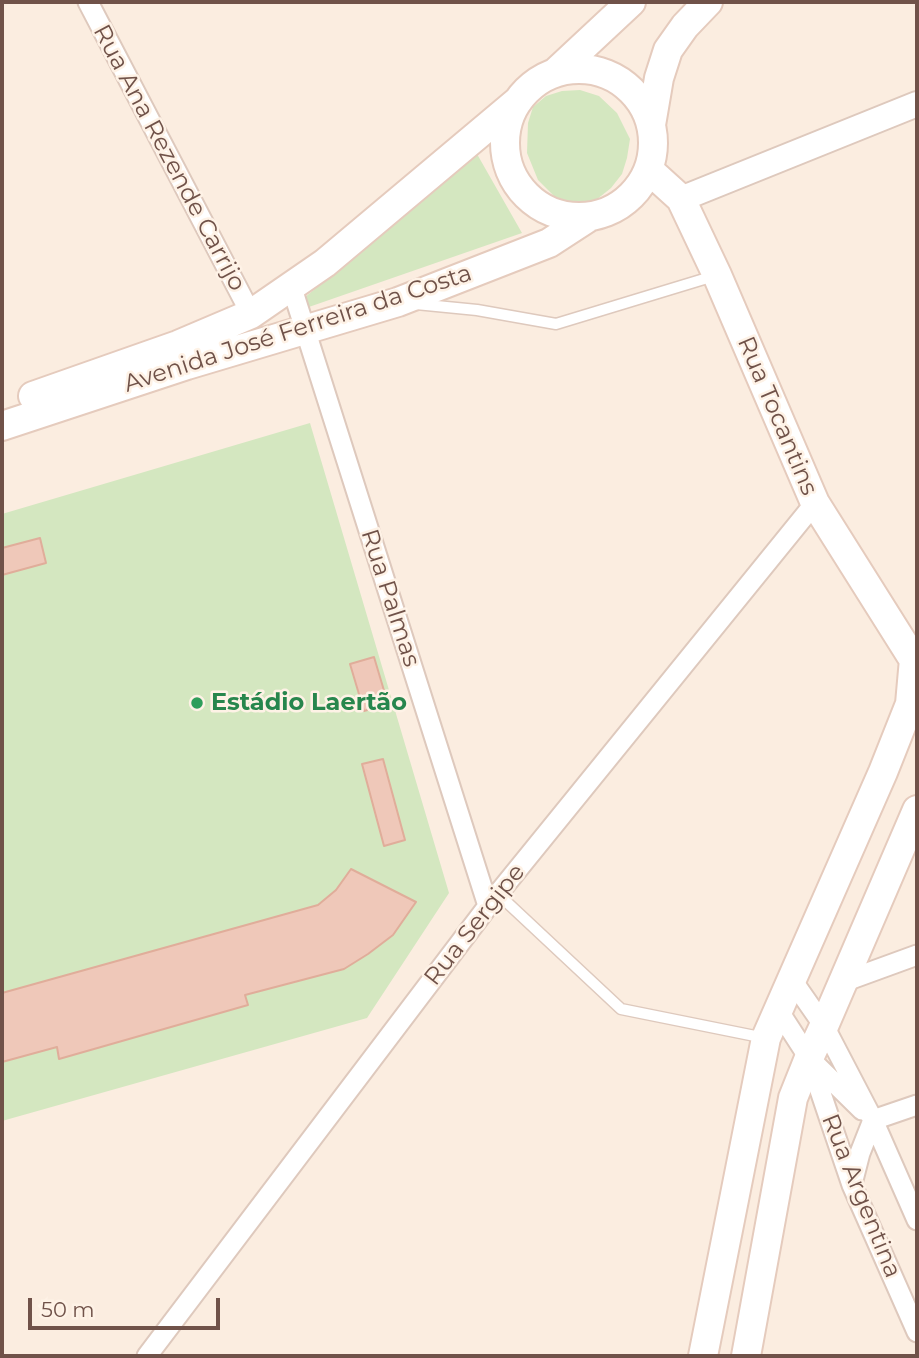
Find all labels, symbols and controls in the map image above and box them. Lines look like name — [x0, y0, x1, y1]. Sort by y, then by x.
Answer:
street label: Rua Ana Rezende Carrijo — [86, 20, 252, 296]
street label: Avenida José Ferreira da Costa — [120, 259, 476, 399]
street label: Rua Tocantins — [731, 332, 823, 500]
street label: Rua Palmas — [354, 526, 426, 670]
place label: Estádio Laertão — [211, 689, 407, 717]
marker: Estádio Laertão — [189, 695, 205, 711]
street label: Rua Sergipe — [419, 859, 531, 991]
street label: Rua Argentina — [815, 1110, 907, 1282]
scale bar — [32, 1284, 224, 1328]
text: 50 m — [41, 1297, 95, 1322]

